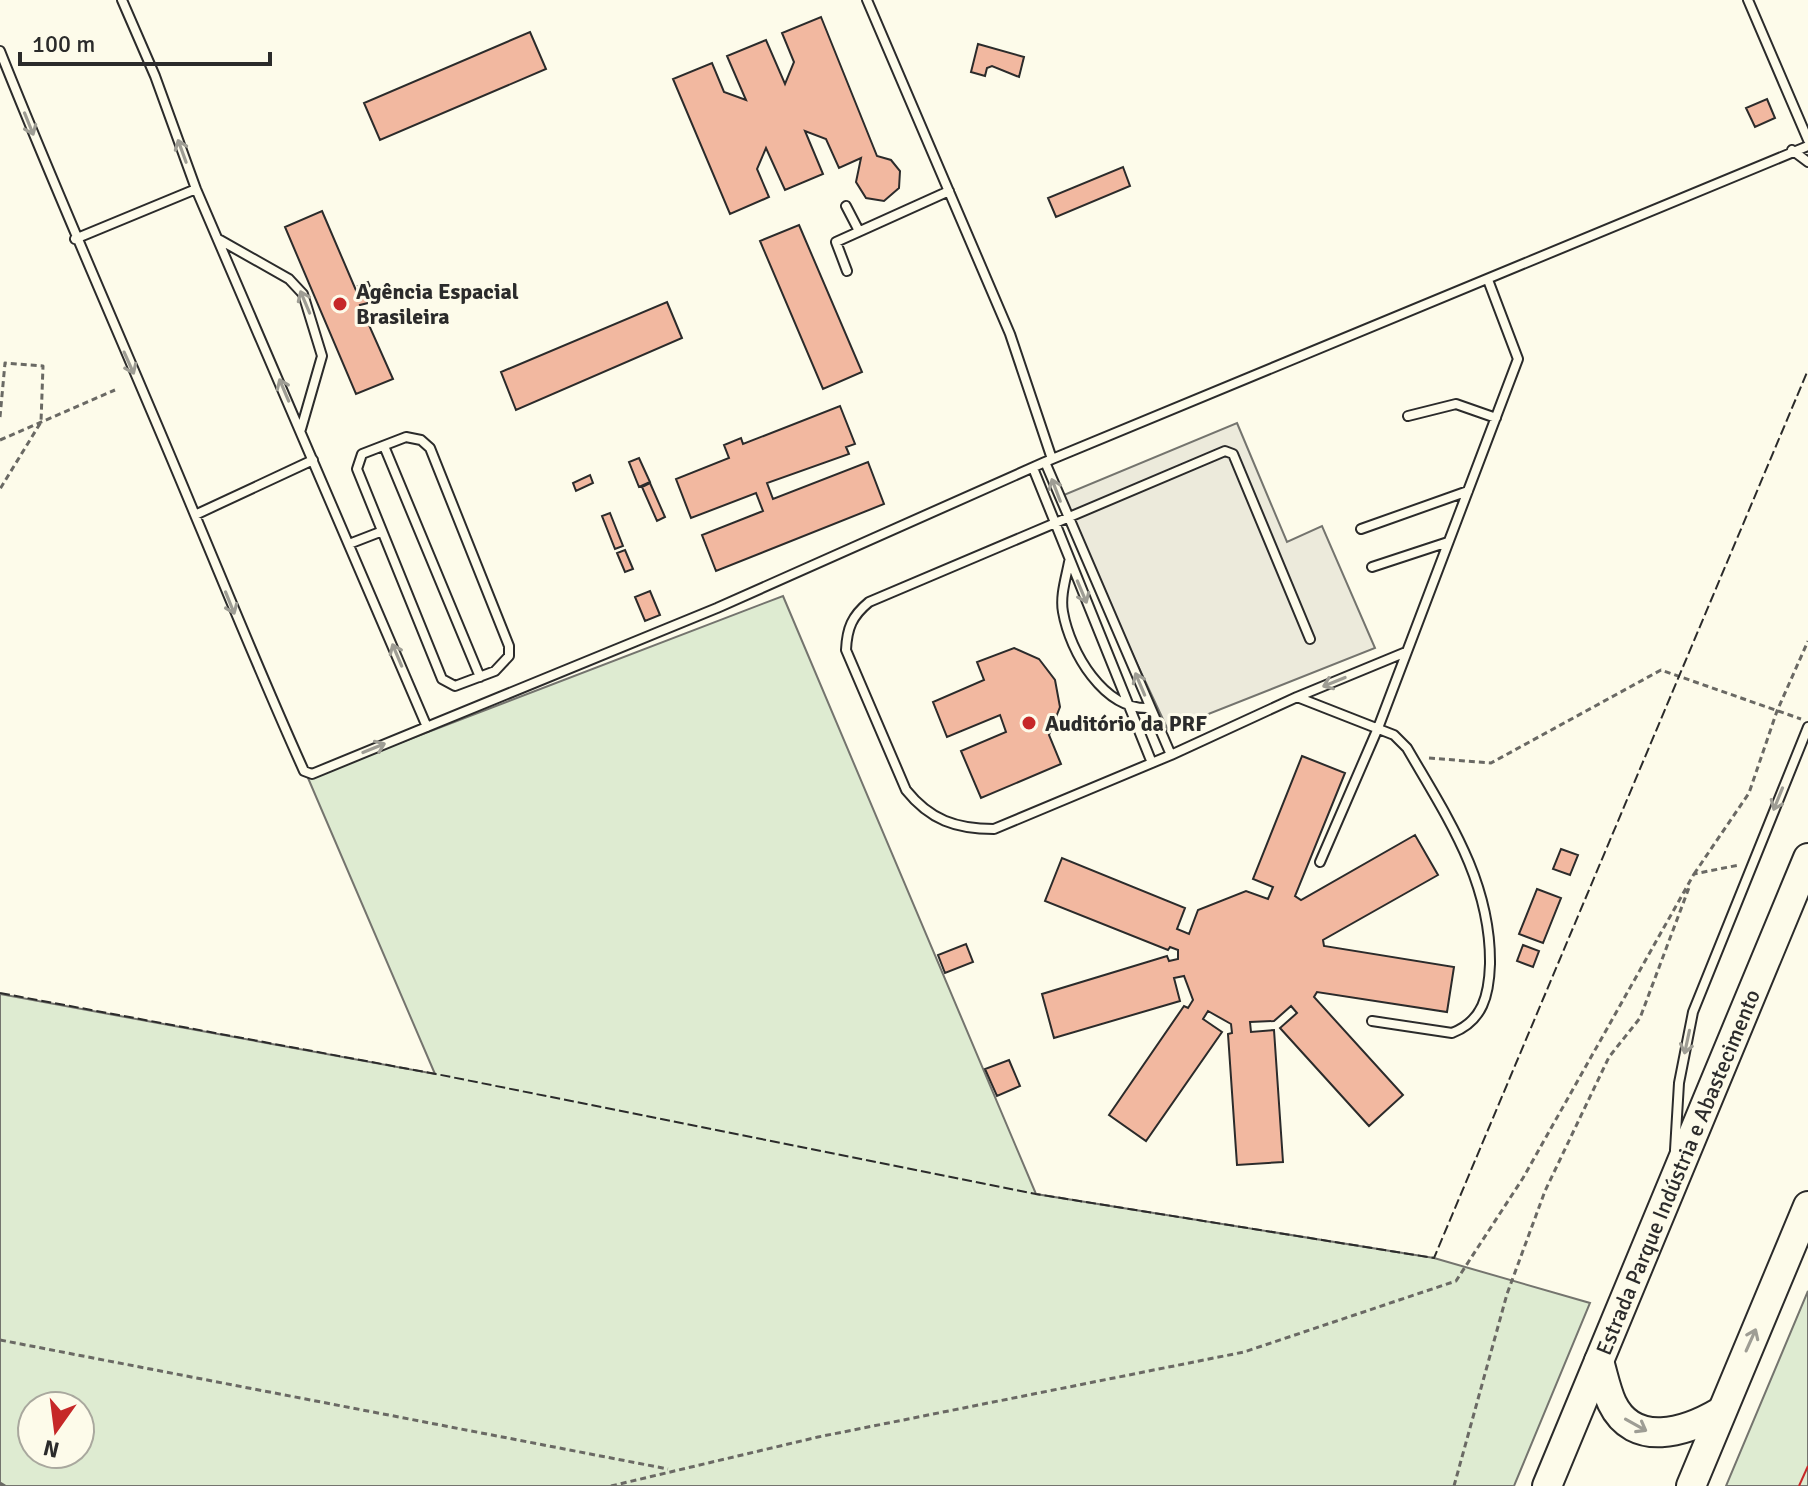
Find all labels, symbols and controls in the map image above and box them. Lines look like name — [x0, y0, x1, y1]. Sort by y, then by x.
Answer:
scale bar — [20, 16, 270, 66]
text: 100 m — [32, 29, 95, 59]
one-way arrow — [23, 111, 37, 136]
one-way arrow — [174, 139, 188, 163]
place label: Agência Espacial Brasileira — [356, 278, 519, 330]
one-way arrow — [297, 290, 311, 315]
marker: Agência Espacial Brasileira — [331, 295, 349, 313]
one-way arrow — [122, 351, 137, 375]
one-way arrow — [275, 378, 290, 403]
one-way arrow — [1048, 479, 1062, 503]
one-way arrow — [1076, 579, 1090, 604]
one-way arrow — [224, 590, 238, 615]
one-way arrow — [388, 643, 403, 668]
one-way arrow — [1131, 672, 1146, 697]
one-way arrow — [1322, 676, 1347, 690]
place label: Auditório da PRF — [1045, 710, 1207, 737]
marker: Auditório da PRF — [1020, 714, 1038, 732]
one-way arrow — [361, 740, 386, 755]
one-way arrow — [1770, 786, 1785, 811]
street label: Estrada Parque Indústria e Abastecimento — [1590, 985, 1766, 1359]
one-way arrow — [1678, 1028, 1693, 1054]
one-way arrow — [1744, 1328, 1759, 1353]
north arrow — [16, 1390, 96, 1470]
one-way arrow — [1624, 1418, 1647, 1434]
text: N — [41, 1434, 62, 1464]

